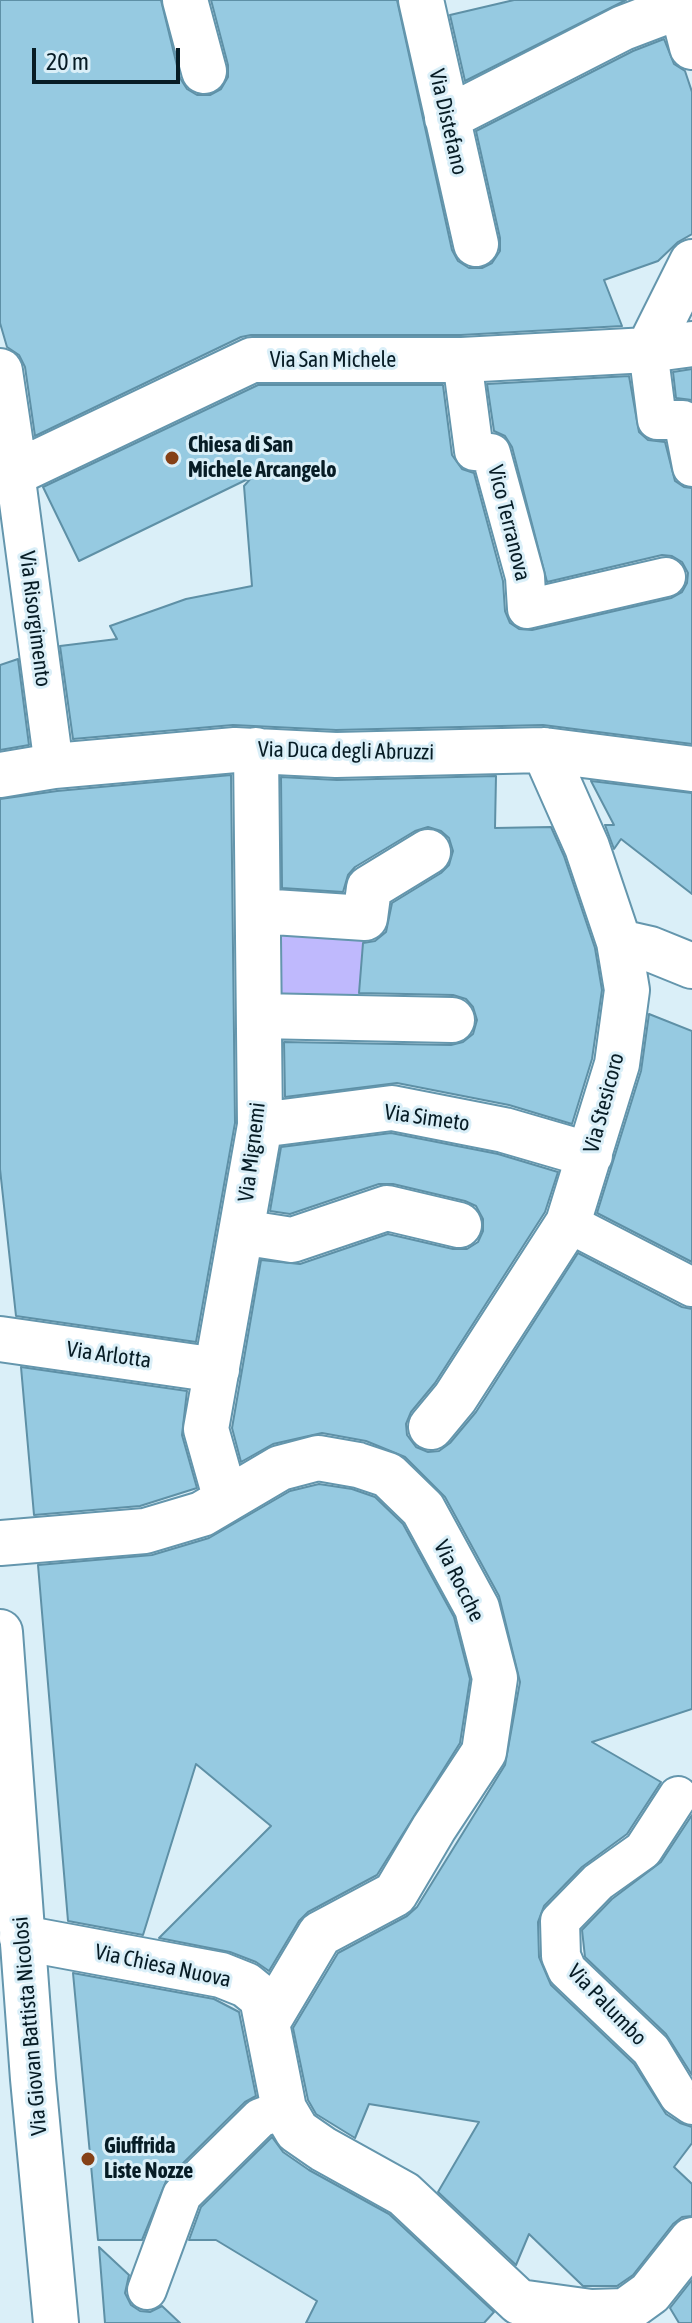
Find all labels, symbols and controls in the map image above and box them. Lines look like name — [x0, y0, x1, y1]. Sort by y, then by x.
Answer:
scale bar — [36, 32, 184, 82]
text: 20 m — [46, 48, 89, 75]
street label: Via Distefano — [423, 67, 473, 177]
street label: Via San Michele — [270, 347, 396, 373]
place label: Chiesa di San Michele Arcangelo — [188, 432, 336, 484]
marker: Chiesa di San Michele Arcangelo — [163, 449, 181, 467]
street label: Vico Terranova — [482, 462, 536, 584]
street label: Via Risorgimento — [14, 550, 56, 688]
street label: Via Duca degli Abruzzi — [258, 736, 434, 766]
street label: Via Stesicoro — [578, 1050, 630, 1156]
street label: Via Simeto — [383, 1099, 471, 1137]
street label: Via Mignemi — [233, 1101, 271, 1203]
street label: Via Arlotta — [65, 1336, 153, 1374]
street label: Via Rocche — [428, 1536, 490, 1626]
street label: Via Giovan Battista Nicolosi — [7, 1915, 53, 2137]
street label: Via Chiesa Nuova — [93, 1939, 233, 1993]
street label: Via Palumbo — [562, 1959, 652, 2051]
place label: Giuffrida Liste Nozze — [104, 2133, 193, 2184]
marker: Giuffrida Liste Nozze — [79, 2150, 97, 2168]

